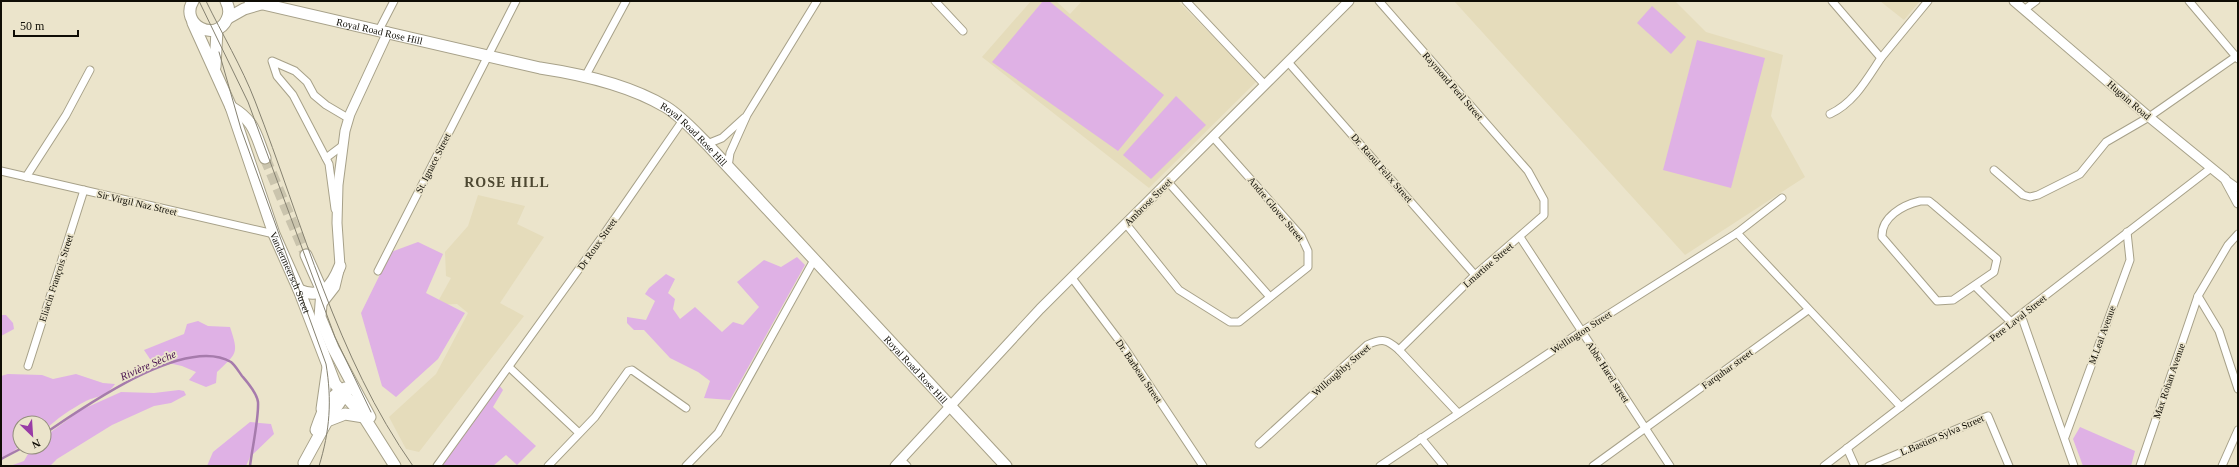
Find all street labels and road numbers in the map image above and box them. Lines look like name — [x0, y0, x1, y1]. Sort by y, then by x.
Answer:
street label: Royal Road Rose Hill — [335, 16, 424, 46]
street label: Raymond Peril Street — [1421, 50, 1486, 122]
street label: Hugnin Road — [2105, 78, 2153, 122]
street label: Royal Road Rose Hill — [659, 100, 730, 168]
street label: St. Ignace Street — [413, 131, 453, 195]
street label: Dr. Raoul Felix Street — [1349, 131, 1415, 205]
street label: Andre Glover Street — [1246, 174, 1306, 244]
street label: Ambrose Street — [1122, 176, 1174, 228]
street label: Sir Virgil Naz Street — [96, 188, 178, 218]
street label: Dr Roux Street — [575, 216, 619, 272]
street label: Vandermeersch Street — [268, 230, 313, 315]
street label: Eliacin François Street — [37, 233, 75, 323]
street label: Lmartine Street — [1461, 240, 1515, 290]
street label: Pere Laval Street — [1987, 292, 2049, 344]
street label: M.Leal Avenue — [2086, 304, 2118, 366]
street label: Wellington Street — [1549, 308, 1614, 356]
street label: Royal Road Rose Hill — [882, 333, 950, 405]
street label: Dr. Barbeau Street — [1114, 337, 1164, 405]
street label: Abbe Harel street — [1584, 339, 1632, 405]
street label: Max Rohan Avenue — [2151, 341, 2187, 420]
street label: Willoughby Street — [1310, 342, 1372, 398]
street label: Farquhar street — [1699, 347, 1755, 391]
street label: L.Bastien Sylva Street — [1899, 412, 1986, 458]

